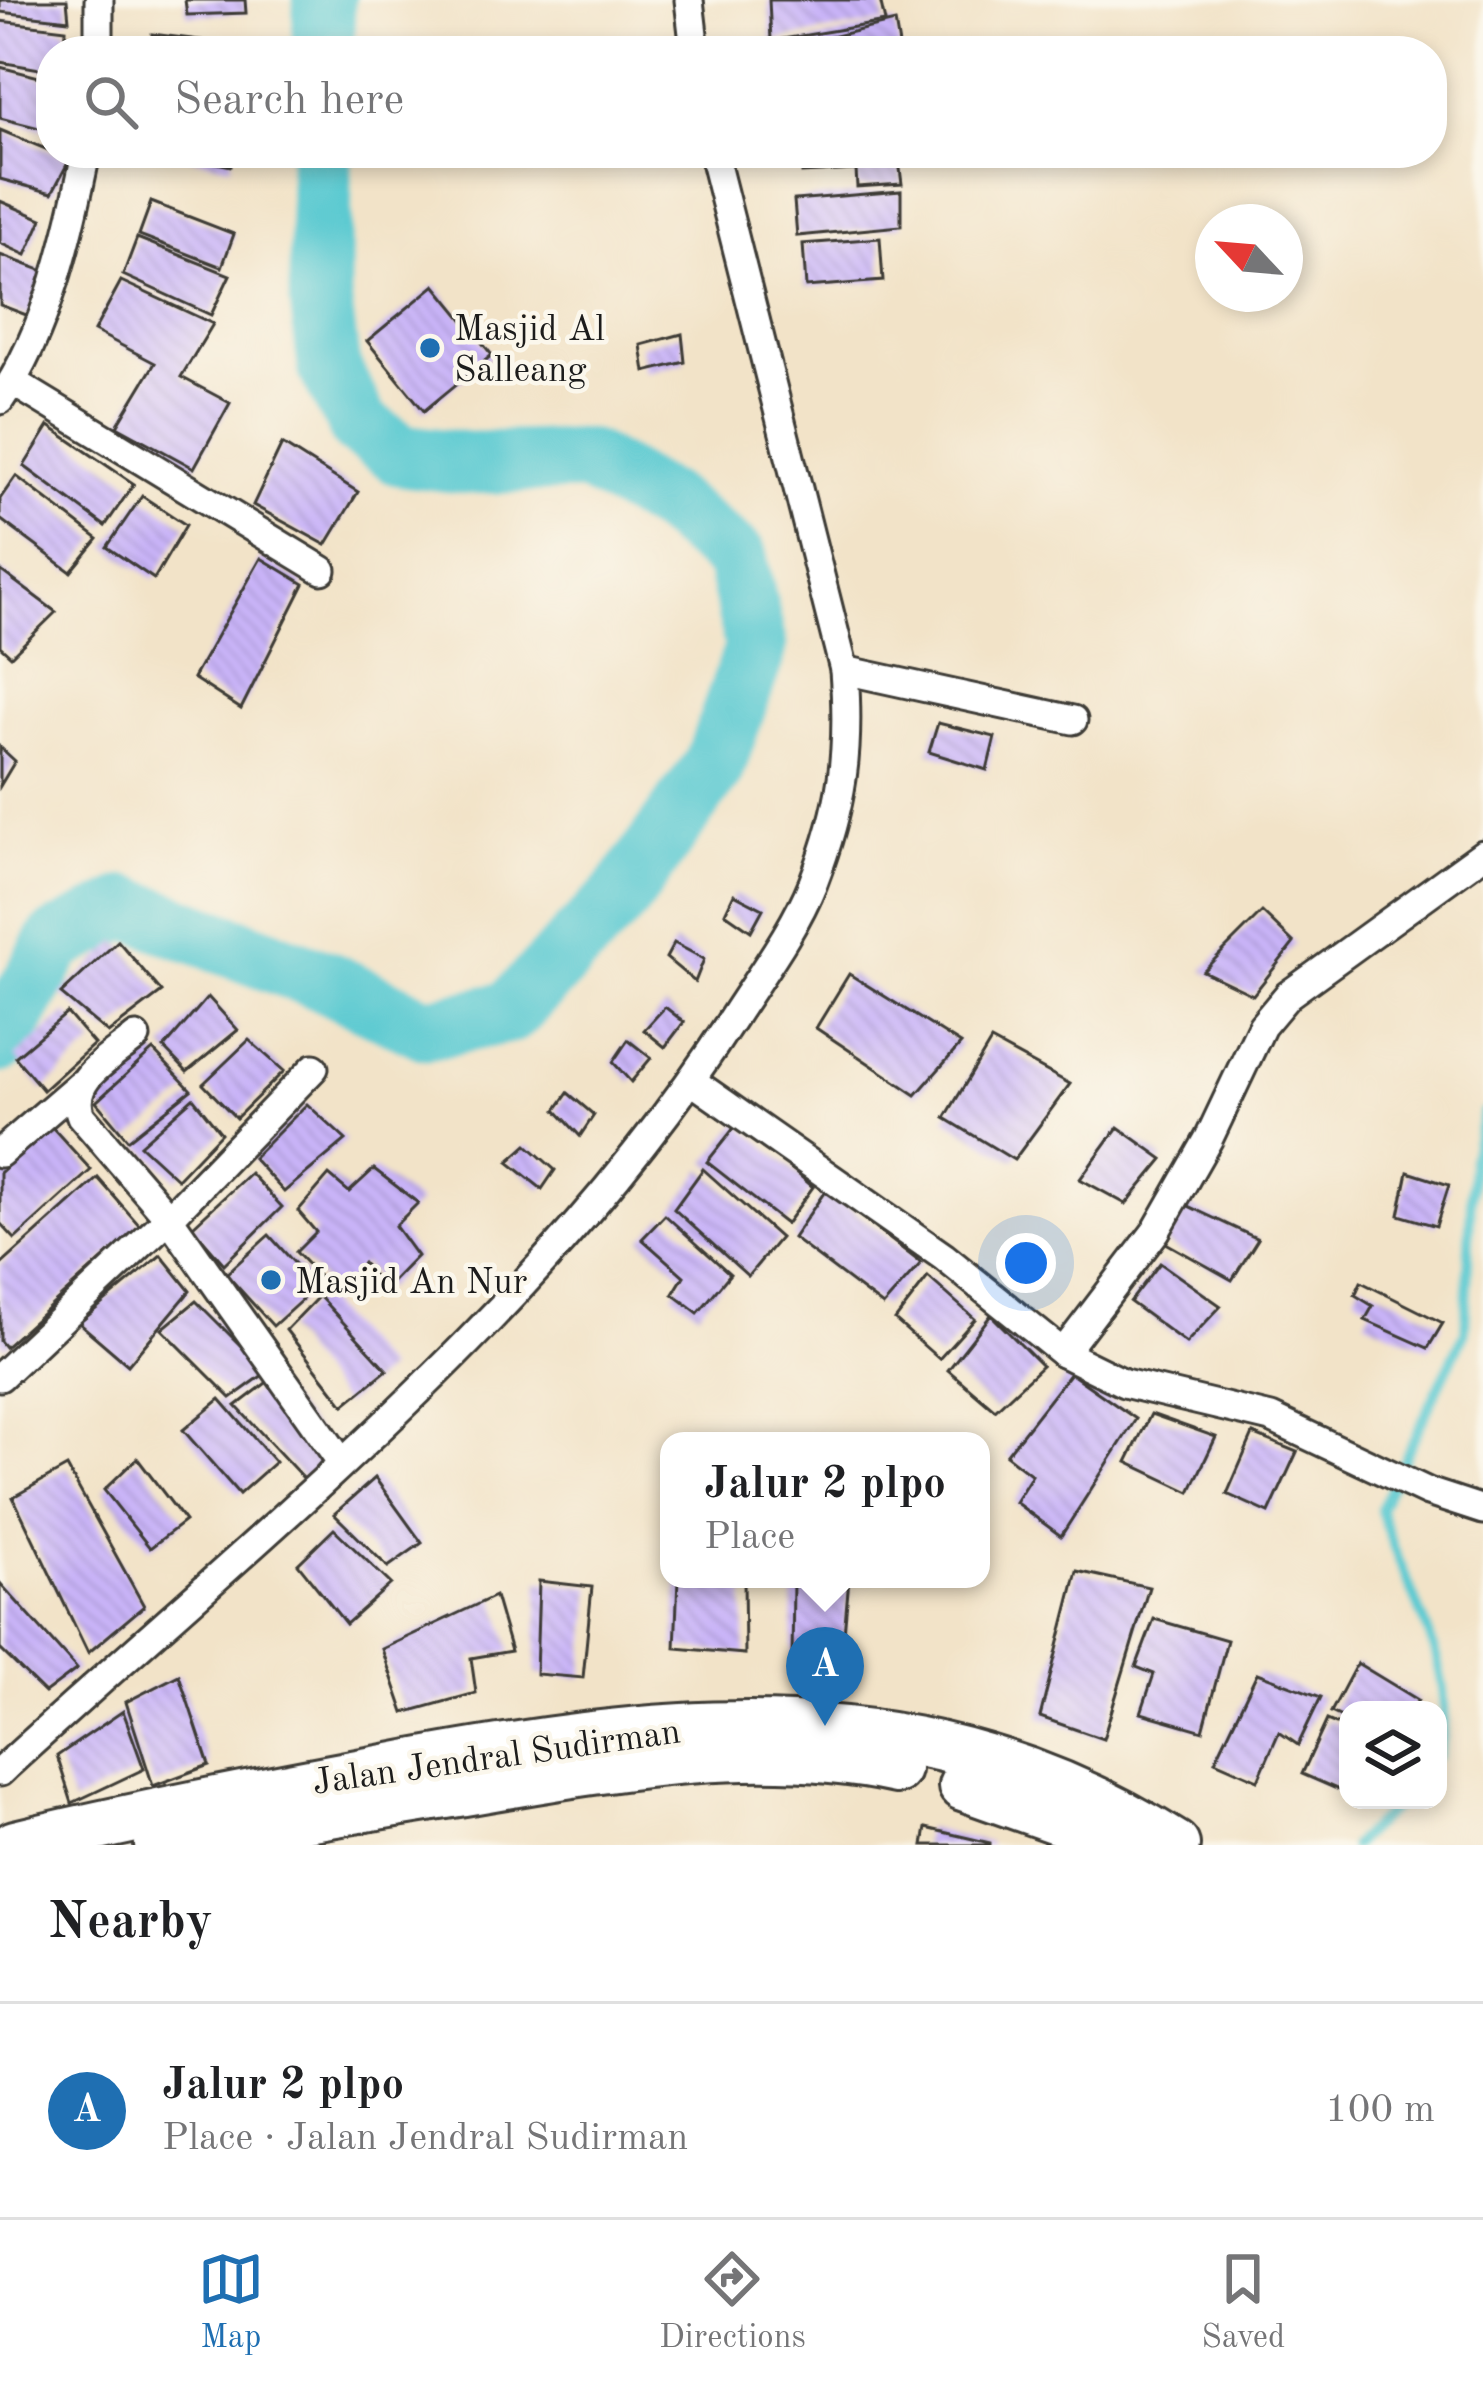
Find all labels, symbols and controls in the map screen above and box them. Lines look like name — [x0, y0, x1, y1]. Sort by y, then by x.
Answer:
search box — [36, 36, 1447, 168]
icon: search — [78, 69, 144, 135]
text: Search here — [174, 79, 404, 124]
north arrow — [1195, 204, 1303, 312]
place label: Masjid Al Salleang — [454, 313, 605, 390]
marker: Masjid Al Salleang — [417, 335, 443, 361]
your location — [996, 1233, 1056, 1293]
place label: Masjid An Nur — [295, 1266, 528, 1302]
marker: Masjid An Nur — [258, 1267, 284, 1293]
popup — [660, 1432, 990, 1588]
text: Jalur 2 plpo — [704, 1463, 946, 1508]
text: Place — [704, 1518, 795, 1557]
pin: A — [786, 1627, 864, 1726]
map controls — [1339, 1701, 1447, 1809]
button: layers — [1339, 1701, 1447, 1809]
street label: Jalan Jendral Sudirman — [310, 1715, 683, 1803]
text: Nearby — [48, 1898, 213, 1949]
text: Jalur 2 plpo — [162, 2064, 404, 2109]
text: A — [72, 2091, 102, 2130]
text: 100 m — [1325, 2091, 1435, 2130]
text: Place · Jalan Jendral Sudirman — [162, 2119, 688, 2158]
tab: Map — [198, 2246, 264, 2359]
tab: Directions — [659, 2246, 806, 2359]
tab: Saved — [1201, 2246, 1285, 2359]

